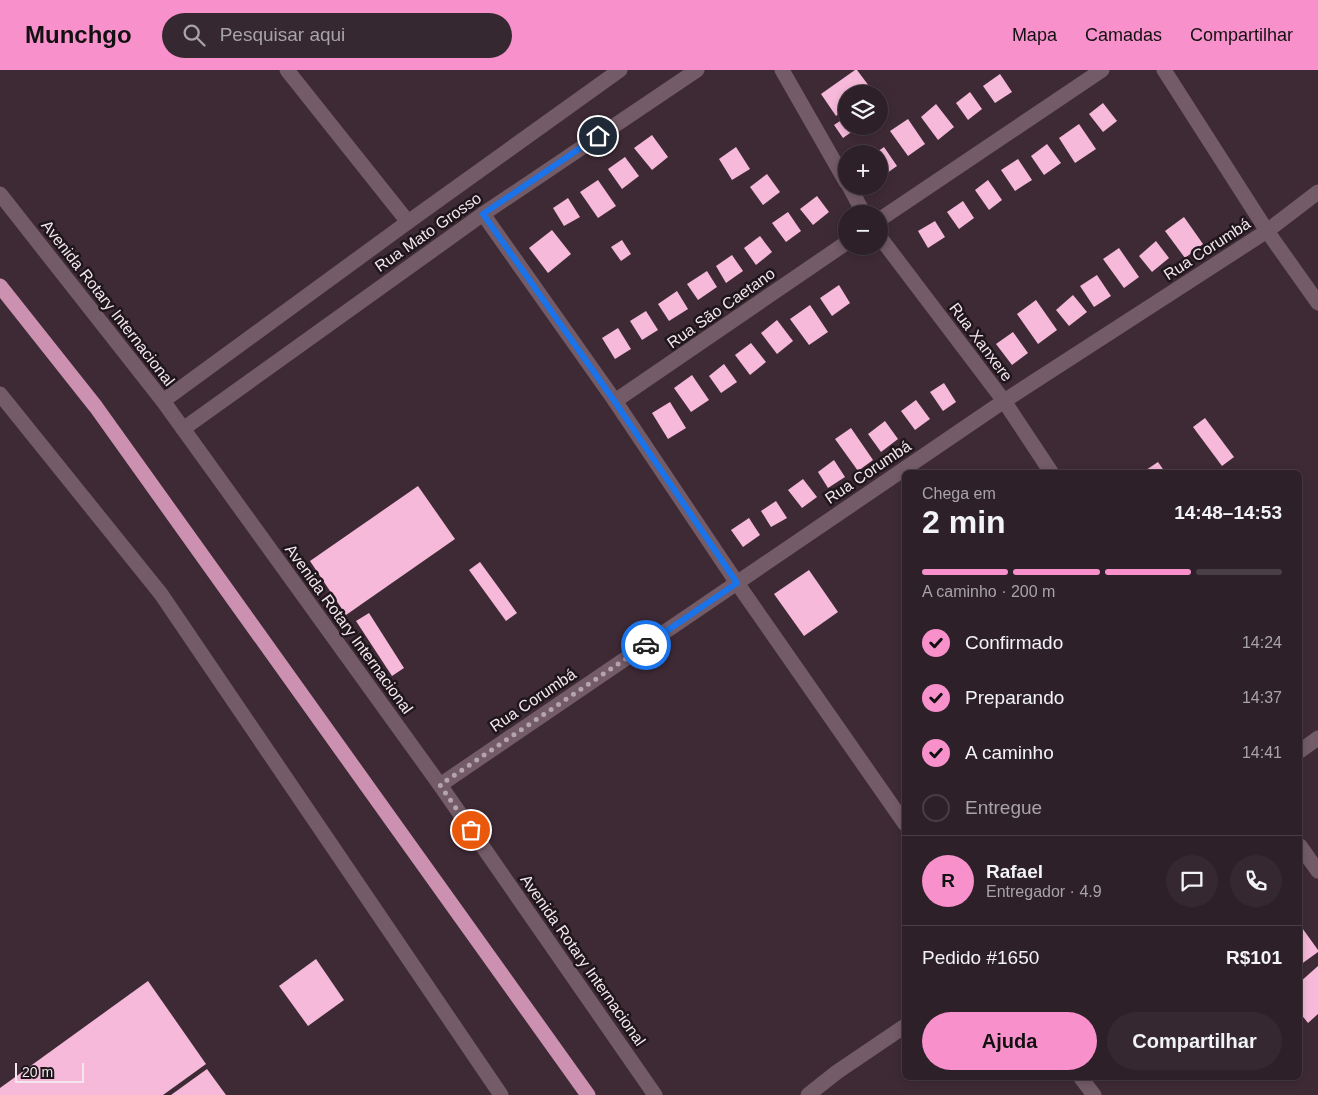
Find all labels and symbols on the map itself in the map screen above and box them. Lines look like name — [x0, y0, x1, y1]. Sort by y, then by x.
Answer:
pin — [577, 115, 619, 157]
street label: Rua Mato Grosso — [372, 189, 484, 275]
street label: Rua Corumbá — [1161, 215, 1253, 283]
street label: Avenida Rotary Internacional — [38, 217, 178, 389]
street label: Rua São Caetano — [664, 264, 778, 351]
street label: Rua Xanxere — [946, 300, 1016, 384]
street label: Rua Corumbá — [822, 437, 914, 507]
street label: Avenida Rotary Internacional — [282, 541, 416, 717]
courier — [621, 620, 671, 670]
street label: Rua Corumbá — [487, 665, 579, 735]
pin — [450, 809, 492, 851]
street label: Avenida Rotary Internacional — [517, 871, 649, 1049]
scale bar — [15, 1060, 84, 1083]

